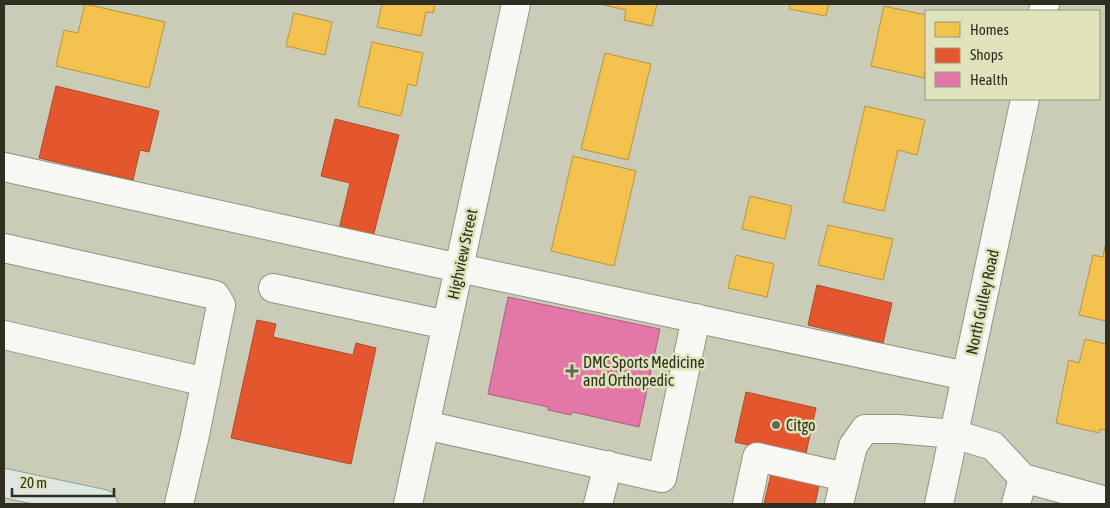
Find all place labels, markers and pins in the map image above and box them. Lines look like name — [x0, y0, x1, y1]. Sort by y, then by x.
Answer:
place label: DMC Sports Medicine and Orthopedic — [583, 353, 705, 390]
marker: DMC Sports Medicine and Orthopedic — [565, 364, 579, 378]
place label: Citgo — [786, 416, 816, 435]
marker: Citgo — [770, 419, 782, 431]

